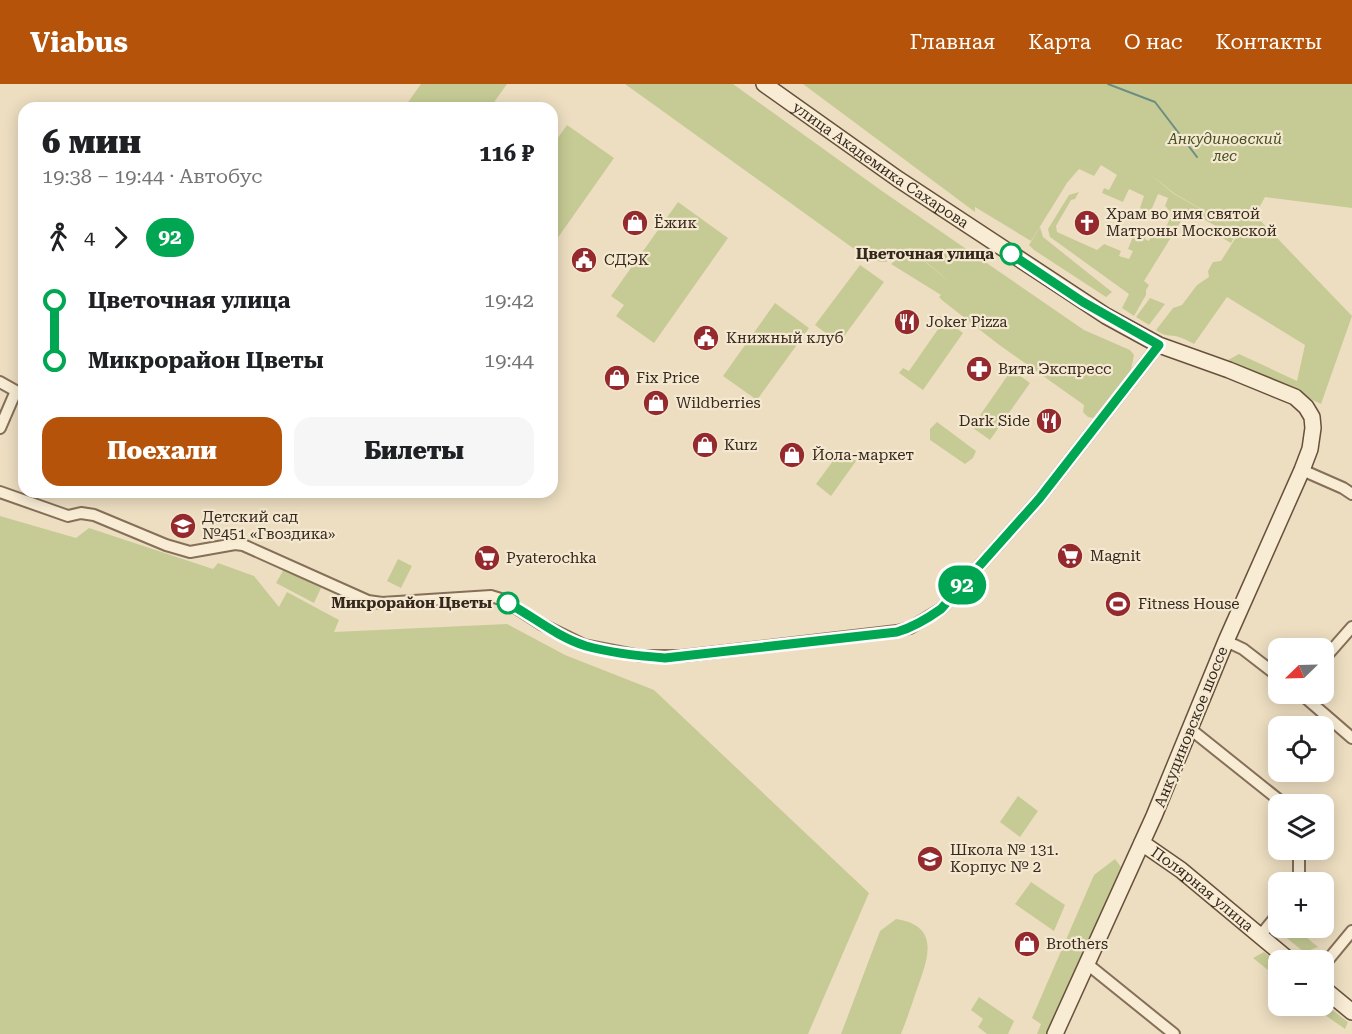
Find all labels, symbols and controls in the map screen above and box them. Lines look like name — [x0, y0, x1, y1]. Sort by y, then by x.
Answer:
text: Viabus — [30, 26, 128, 59]
text: Главная — [910, 30, 995, 54]
text: Карта — [1028, 30, 1091, 54]
text: О нас — [1124, 30, 1183, 54]
text: Контакты — [1216, 30, 1322, 54]
street label: улица Академика Сахарова — [789, 98, 972, 232]
text: 6 мин — [42, 122, 141, 161]
park label: Анкудиновский лес — [1167, 130, 1282, 165]
text: 116 ₽ — [479, 141, 534, 166]
text: 19:38 – 19:44 · Автобус — [42, 164, 262, 188]
place label: Храм во имя святой Матроны Московской — [1106, 205, 1277, 240]
shop icon: Ёжик — [620, 208, 650, 238]
church icon: Храм во имя святой Матроны Московской — [1072, 208, 1102, 238]
place label: Ёжик — [654, 214, 697, 232]
icon: walk — [42, 221, 75, 254]
icon: forward — [104, 221, 137, 254]
text: 4 — [84, 225, 95, 249]
text: 92 — [158, 225, 182, 249]
marker: Цветочная улица — [1000, 243, 1022, 265]
public building icon: СДЭК — [569, 245, 599, 275]
place label: Цветочная улица — [856, 245, 994, 263]
place label: СДЭК — [604, 251, 649, 269]
text: Цветочная улица — [88, 288, 290, 313]
text: 19:42 — [484, 288, 534, 312]
restaurant icon: Joker Pizza — [892, 307, 922, 337]
place label: Joker Pizza — [926, 313, 1008, 331]
public building icon: Книжный клуб — [691, 323, 721, 353]
place label: Книжный клуб — [726, 329, 844, 347]
text: Микрорайон Цветы — [88, 348, 324, 373]
text: 19:44 — [484, 348, 534, 372]
pharmacy icon: Вита Экспресс — [964, 354, 994, 384]
place label: Вита Экспресс — [998, 360, 1111, 378]
shop icon: Fix Price — [602, 363, 632, 393]
place label: Fix Price — [636, 369, 700, 387]
shop icon: Wildberries — [641, 388, 671, 418]
place label: Wildberries — [676, 394, 761, 412]
restaurant icon: Dark Side — [1034, 406, 1064, 436]
place label: Dark Side — [959, 412, 1030, 430]
button: Поехали — [42, 417, 282, 486]
button: Билеты — [294, 417, 534, 486]
shop icon: Kurz — [690, 430, 720, 460]
place label: Kurz — [724, 436, 757, 454]
shop icon: Йола-маркет — [777, 440, 807, 470]
place label: Йола-маркет — [812, 446, 914, 464]
place label: Детский сад №451 «Гвоздика» — [202, 508, 335, 543]
school or university icon: Детский сад №451 «Гвоздика» — [168, 511, 198, 541]
supermarket icon: Magnit — [1055, 541, 1085, 571]
supermarket icon: Pyaterochka — [472, 543, 502, 573]
place label: Magnit — [1090, 547, 1141, 565]
place label: Pyaterochka — [506, 549, 596, 567]
line badge: 92 — [935, 566, 989, 604]
text: 92 — [950, 573, 974, 597]
sports icon: Fitness House — [1103, 589, 1133, 619]
marker: Микрорайон Цветы — [497, 592, 519, 614]
place label: Микрорайон Цветы — [331, 594, 492, 612]
place label: Fitness House — [1138, 595, 1239, 613]
north arrow — [1268, 638, 1334, 704]
map controls — [1268, 638, 1334, 1016]
street label: Анкудиновское шоссе — [1150, 644, 1232, 810]
button: locate — [1268, 716, 1334, 782]
button: layers — [1268, 794, 1334, 860]
place label: Школа № 131. Корпус № 2 — [950, 841, 1059, 876]
street label: Полярная улица — [1148, 843, 1257, 935]
school or university icon: Школа № 131. Корпус № 2 — [915, 844, 945, 874]
button: + — [1268, 872, 1334, 938]
shop icon: Brothers — [1012, 929, 1042, 959]
place label: Brothers — [1046, 935, 1108, 953]
button: − — [1268, 950, 1334, 1016]

